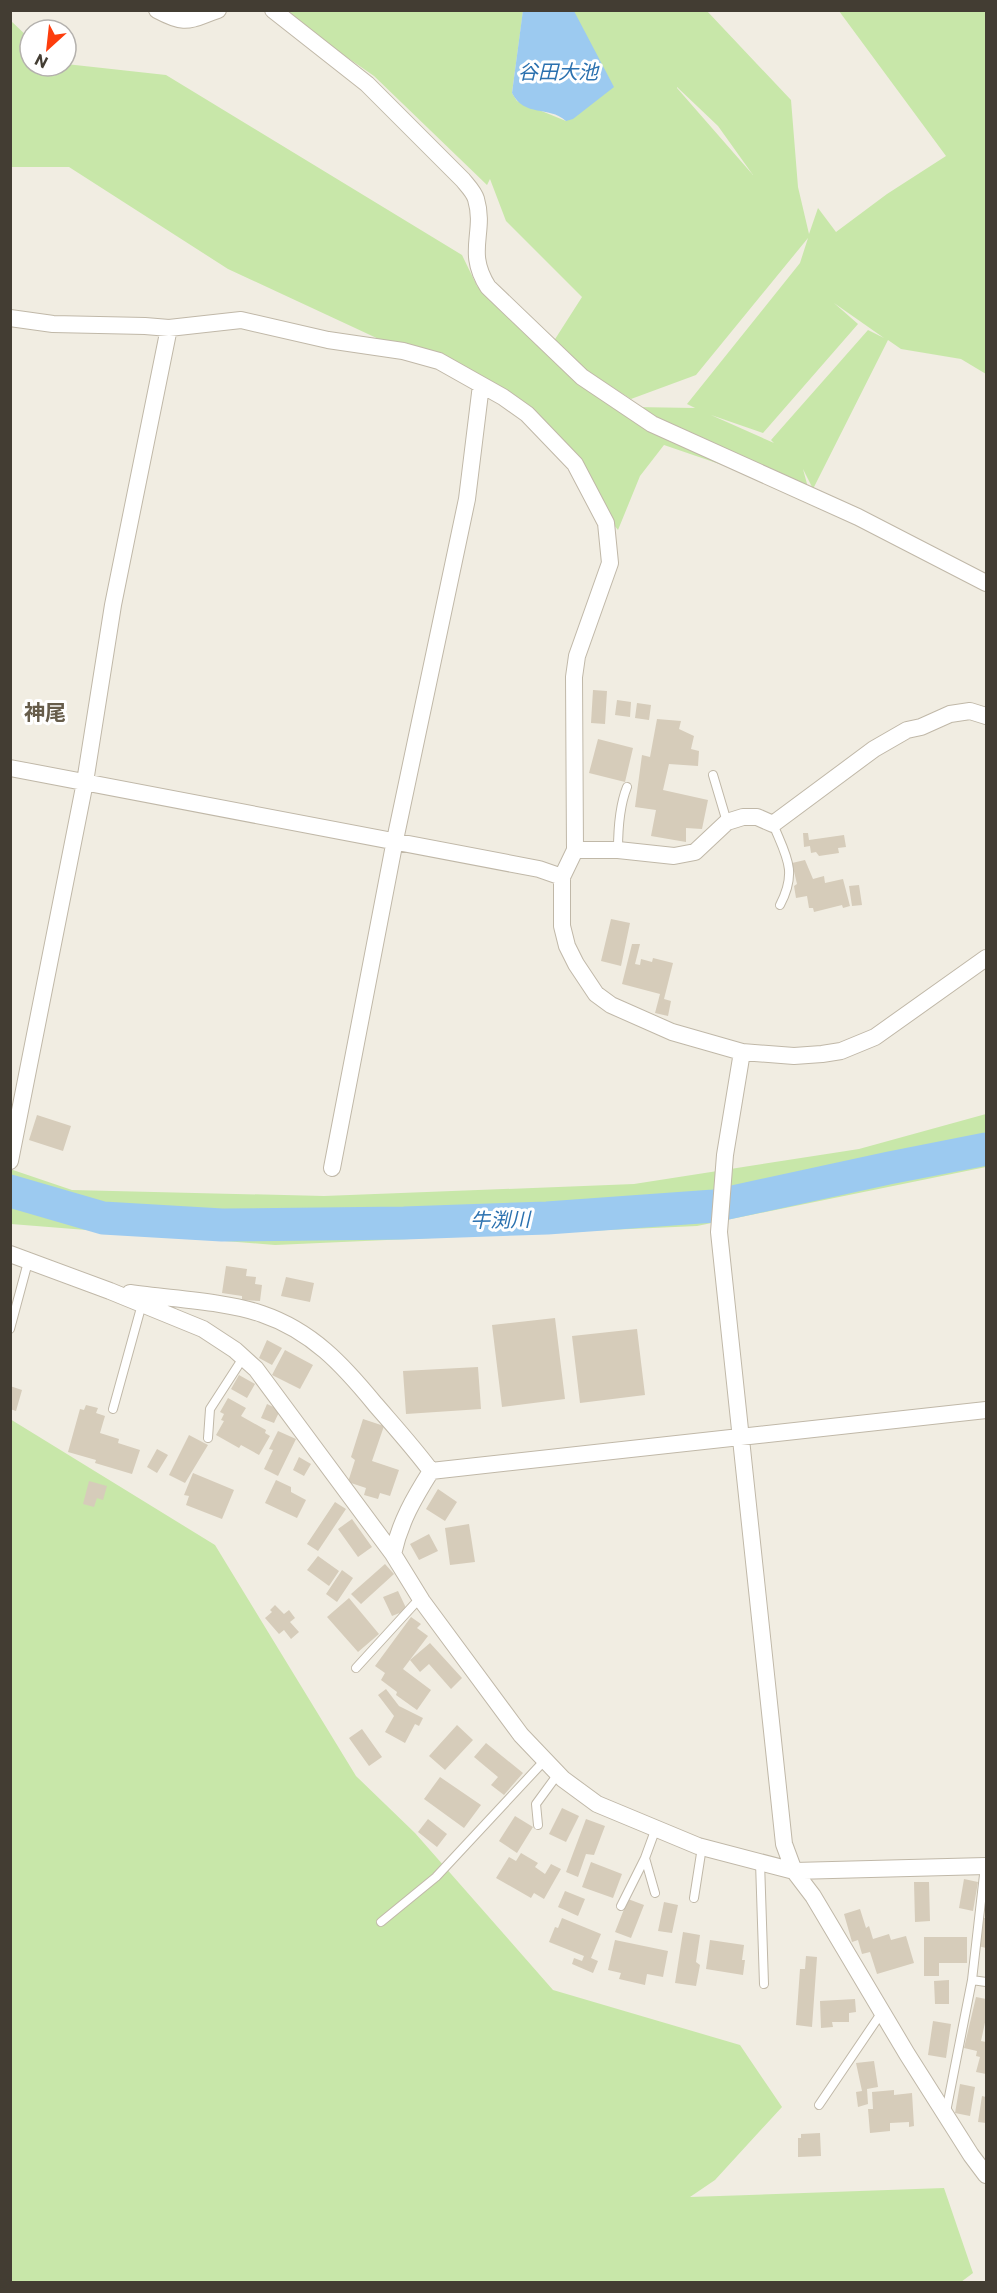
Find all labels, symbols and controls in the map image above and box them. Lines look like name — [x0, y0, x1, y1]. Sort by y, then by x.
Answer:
north arrow — [18, 18, 78, 78]
text: N — [31, 51, 51, 73]
water label: 谷田大池 — [518, 59, 600, 83]
district label: 神尾 — [24, 699, 66, 724]
water label: 牛渕川 — [470, 1206, 532, 1232]

